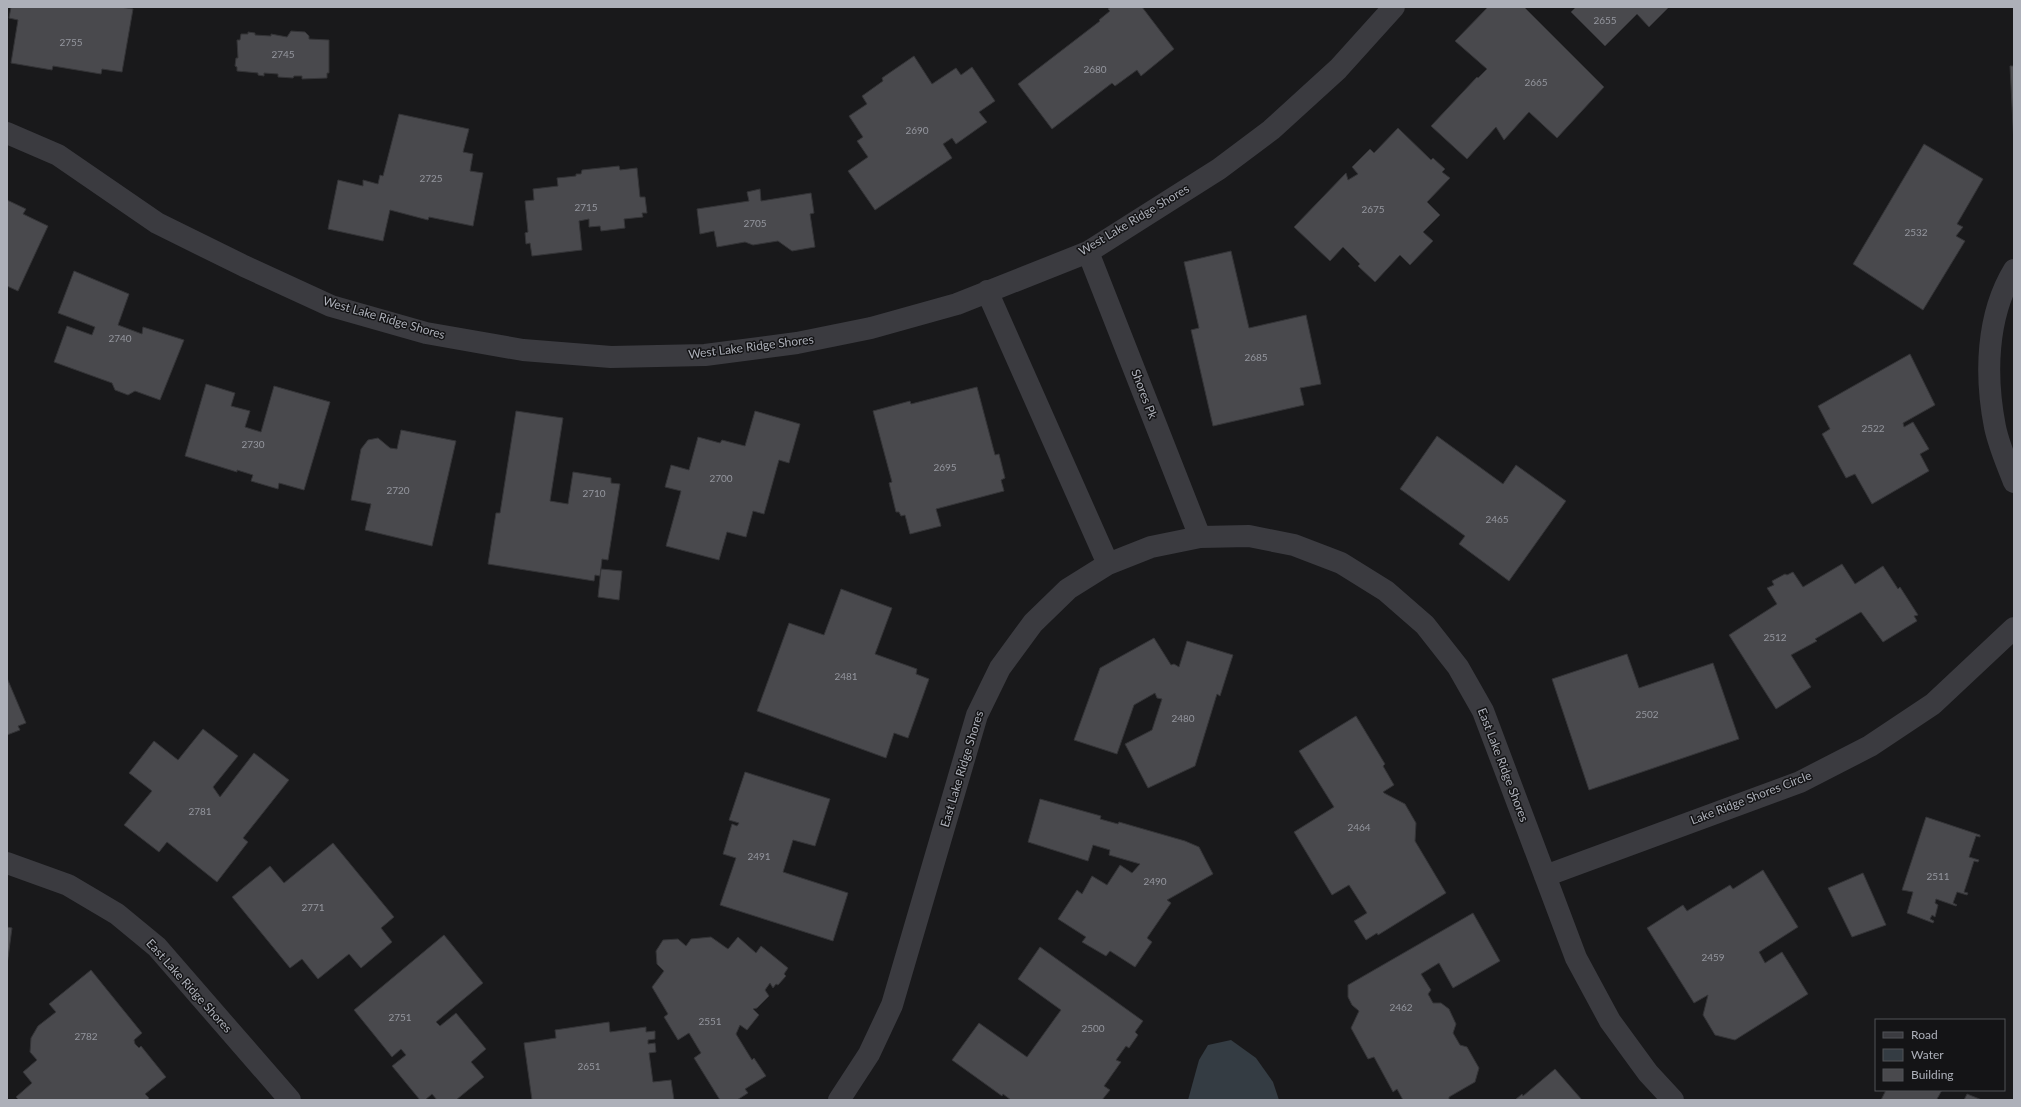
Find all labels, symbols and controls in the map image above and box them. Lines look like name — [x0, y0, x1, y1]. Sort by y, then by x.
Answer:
house number: 2655 — [1593, 14, 1617, 26]
house number: 2755 — [59, 36, 83, 48]
house number: 2745 — [271, 48, 295, 60]
house number: 2680 — [1083, 63, 1107, 75]
house number: 2665 — [1524, 76, 1548, 88]
house number: 2690 — [905, 124, 929, 136]
house number: 2725 — [419, 172, 443, 184]
street label: West Lake Ridge Shores — [1076, 181, 1192, 258]
house number: 2715 — [574, 201, 598, 213]
house number: 2675 — [1361, 203, 1385, 215]
house number: 2705 — [743, 217, 767, 229]
house number: 2532 — [1904, 226, 1928, 238]
street label: West Lake Ridge Shores — [321, 293, 447, 342]
street label: West Lake Ridge Shores — [687, 331, 814, 362]
house number: 2740 — [108, 332, 132, 344]
house number: 2685 — [1244, 351, 1268, 363]
street label: Shores Pk — [1128, 367, 1161, 422]
house number: 2522 — [1861, 422, 1885, 434]
house number: 2730 — [241, 438, 265, 450]
house number: 2695 — [933, 461, 957, 473]
house number: 2700 — [709, 472, 733, 484]
house number: 2720 — [386, 484, 410, 496]
house number: 2710 — [582, 487, 606, 499]
house number: 2465 — [1485, 513, 1509, 525]
house number: 2512 — [1763, 631, 1787, 643]
house number: 2481 — [834, 670, 858, 682]
street label: East Lake Ridge Shores — [1475, 706, 1532, 824]
house number: 2502 — [1635, 708, 1659, 720]
street label: East Lake Ridge Shores — [937, 709, 986, 829]
house number: 2480 — [1171, 712, 1195, 724]
street label: Lake Ridge Shores Circle — [1688, 768, 1813, 828]
house number: 2781 — [188, 805, 212, 817]
house number: 2464 — [1347, 821, 1371, 833]
house number: 2491 — [747, 850, 771, 862]
house number: 2511 — [1926, 870, 1950, 882]
house number: 2490 — [1143, 875, 1167, 887]
house number: 2771 — [301, 901, 325, 913]
street label: East Lake Ridge Shores — [143, 936, 235, 1036]
house number: 2459 — [1701, 951, 1725, 963]
house number: 2462 — [1389, 1001, 1413, 1013]
house number: 2751 — [388, 1011, 412, 1023]
house number: 2551 — [698, 1015, 722, 1027]
legend — [1875, 1019, 2005, 1091]
house number: 2500 — [1081, 1022, 1105, 1034]
text: Road — [1911, 1027, 1938, 1042]
house number: 2782 — [74, 1030, 98, 1042]
text: Water — [1911, 1047, 1944, 1062]
house number: 2651 — [577, 1060, 601, 1072]
text: Building — [1911, 1067, 1954, 1082]

